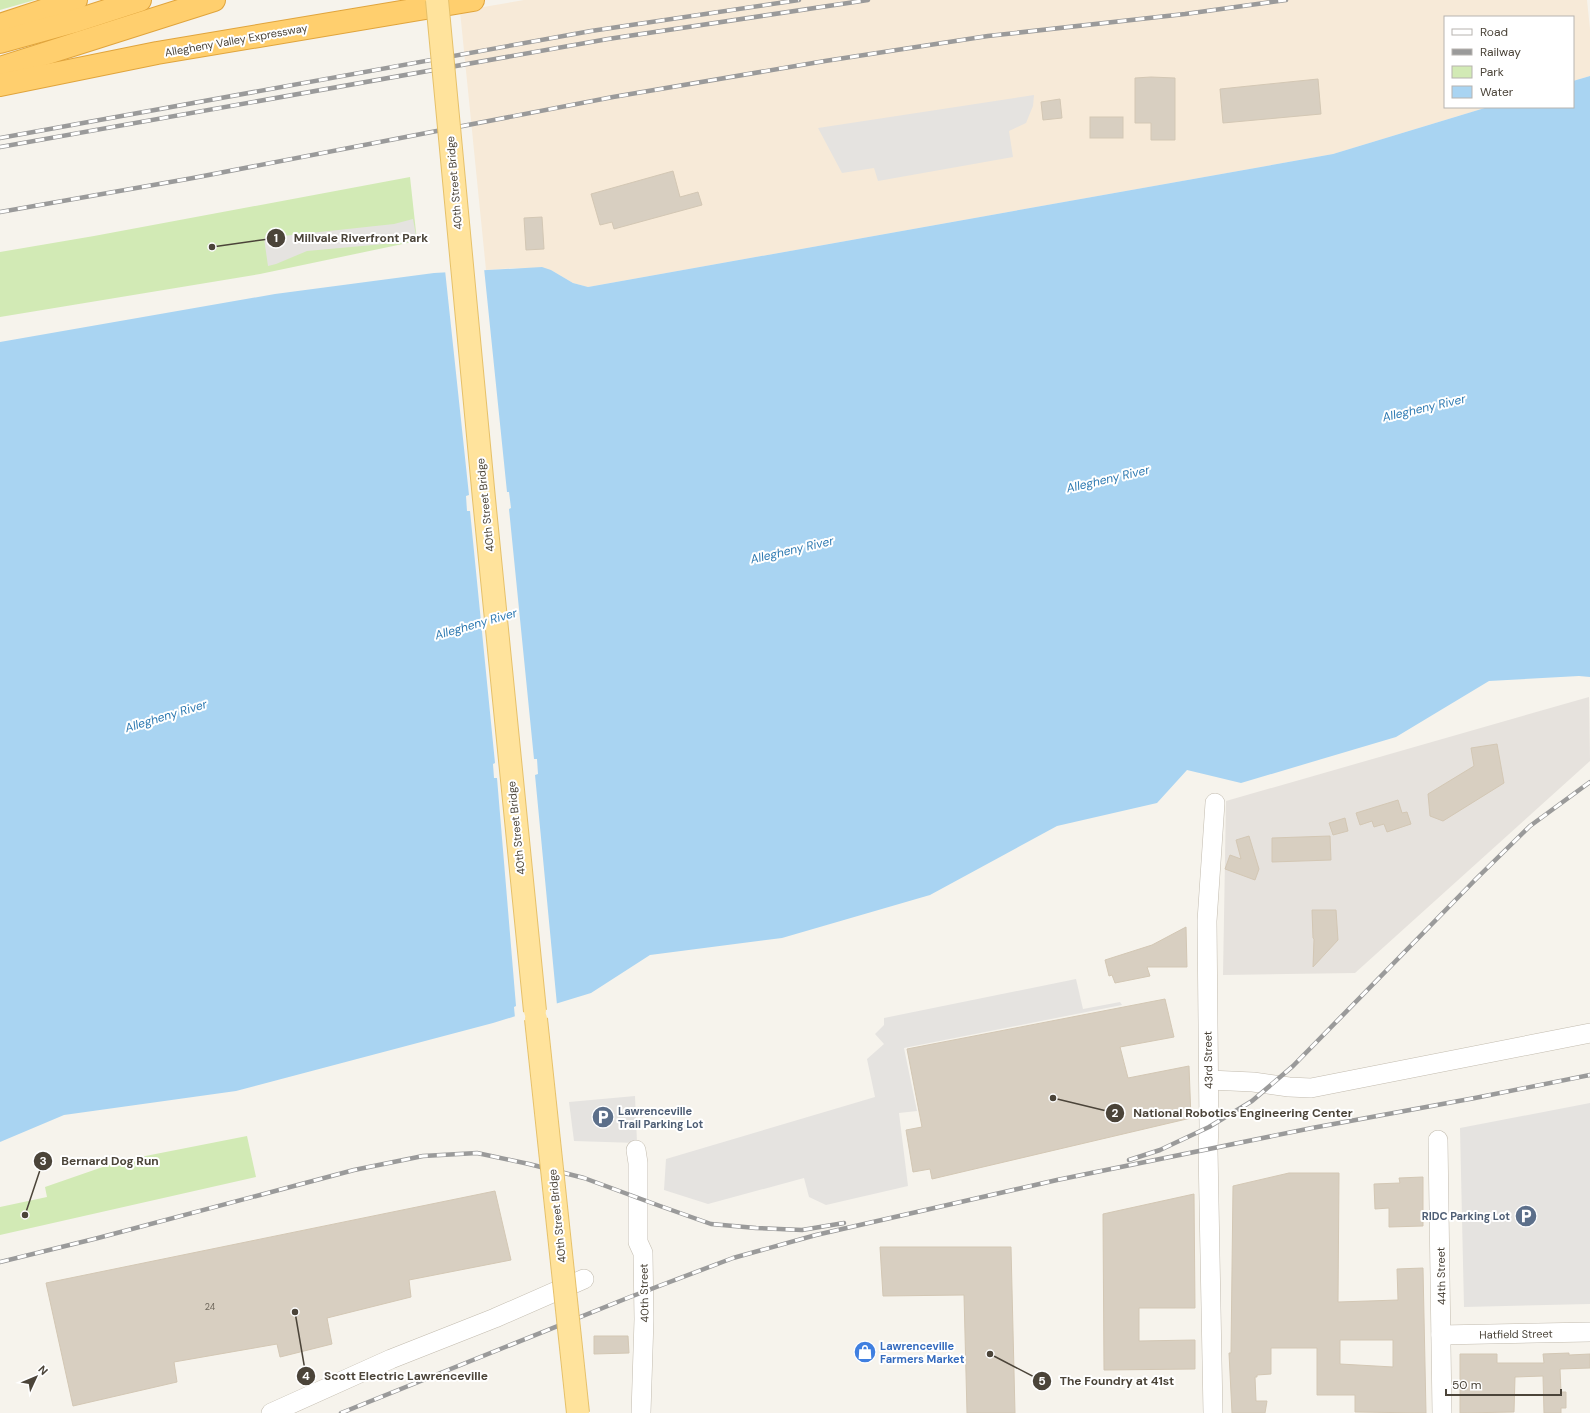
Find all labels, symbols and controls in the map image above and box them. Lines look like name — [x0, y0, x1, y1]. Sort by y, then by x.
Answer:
legend — [1444, 16, 1574, 108]
street label: Allegheny Valley Expressway — [164, 21, 308, 59]
text: Road — [1480, 24, 1508, 40]
text: Railway — [1480, 44, 1521, 60]
text: Park — [1480, 64, 1504, 80]
text: Water — [1480, 84, 1514, 100]
street label: 40th Street Bridge — [443, 135, 465, 231]
callout: Millvale Riverfront Park — [266, 226, 436, 250]
text: 1 — [274, 230, 278, 246]
text: Millvale Riverfront Park — [294, 230, 428, 246]
water label: Allegheny River — [1380, 391, 1468, 426]
street label: 40th Street Bridge — [473, 457, 497, 553]
water label: Allegheny River — [1064, 462, 1152, 497]
water label: Allegheny River — [748, 533, 836, 568]
water label: Allegheny River — [432, 604, 520, 644]
water label: Allegheny River — [122, 696, 209, 736]
street label: 40th Street Bridge — [504, 780, 528, 876]
street label: 43rd Street — [1200, 1031, 1216, 1089]
callout: National Robotics Engineering Center — [1105, 1101, 1360, 1125]
parking icon: Lawrenceville Trail Parking Lot — [590, 1104, 616, 1130]
place label: Lawrenceville Trail Parking Lot — [618, 1104, 704, 1131]
text: 2 — [1112, 1105, 1119, 1121]
text: National Robotics Engineering Center — [1133, 1105, 1353, 1121]
callout: Bernard Dog Run — [33, 1149, 166, 1173]
text: 3 — [39, 1153, 47, 1169]
text: Bernard Dog Run — [61, 1153, 159, 1169]
street label: 40th Street Bridge — [545, 1168, 569, 1264]
parking icon: RIDC Parking Lot — [1513, 1203, 1539, 1229]
place label: RIDC Parking Lot — [1422, 1209, 1510, 1223]
street label: 44th Street — [1433, 1247, 1449, 1305]
street label: 40th Street — [636, 1263, 652, 1323]
house number: 24 — [205, 1301, 216, 1313]
street label: Hatfield Street — [1479, 1326, 1553, 1342]
shop icon: Lawrenceville Farmers Market — [852, 1339, 878, 1365]
place label: Lawrenceville Farmers Market — [880, 1339, 965, 1366]
north arrow — [16, 1357, 56, 1397]
text: N — [35, 1362, 51, 1378]
callout: Scott Electric Lawrenceville — [296, 1364, 496, 1388]
text: 4 — [302, 1368, 310, 1384]
text: Scott Electric Lawrenceville — [324, 1368, 488, 1384]
callout: The Foundry at 41st — [1032, 1369, 1183, 1393]
scale bar — [1446, 1371, 1561, 1397]
text: 5 — [1038, 1373, 1046, 1389]
text: The Foundry at 41st — [1060, 1373, 1174, 1389]
text: 50 m — [1452, 1377, 1481, 1393]

